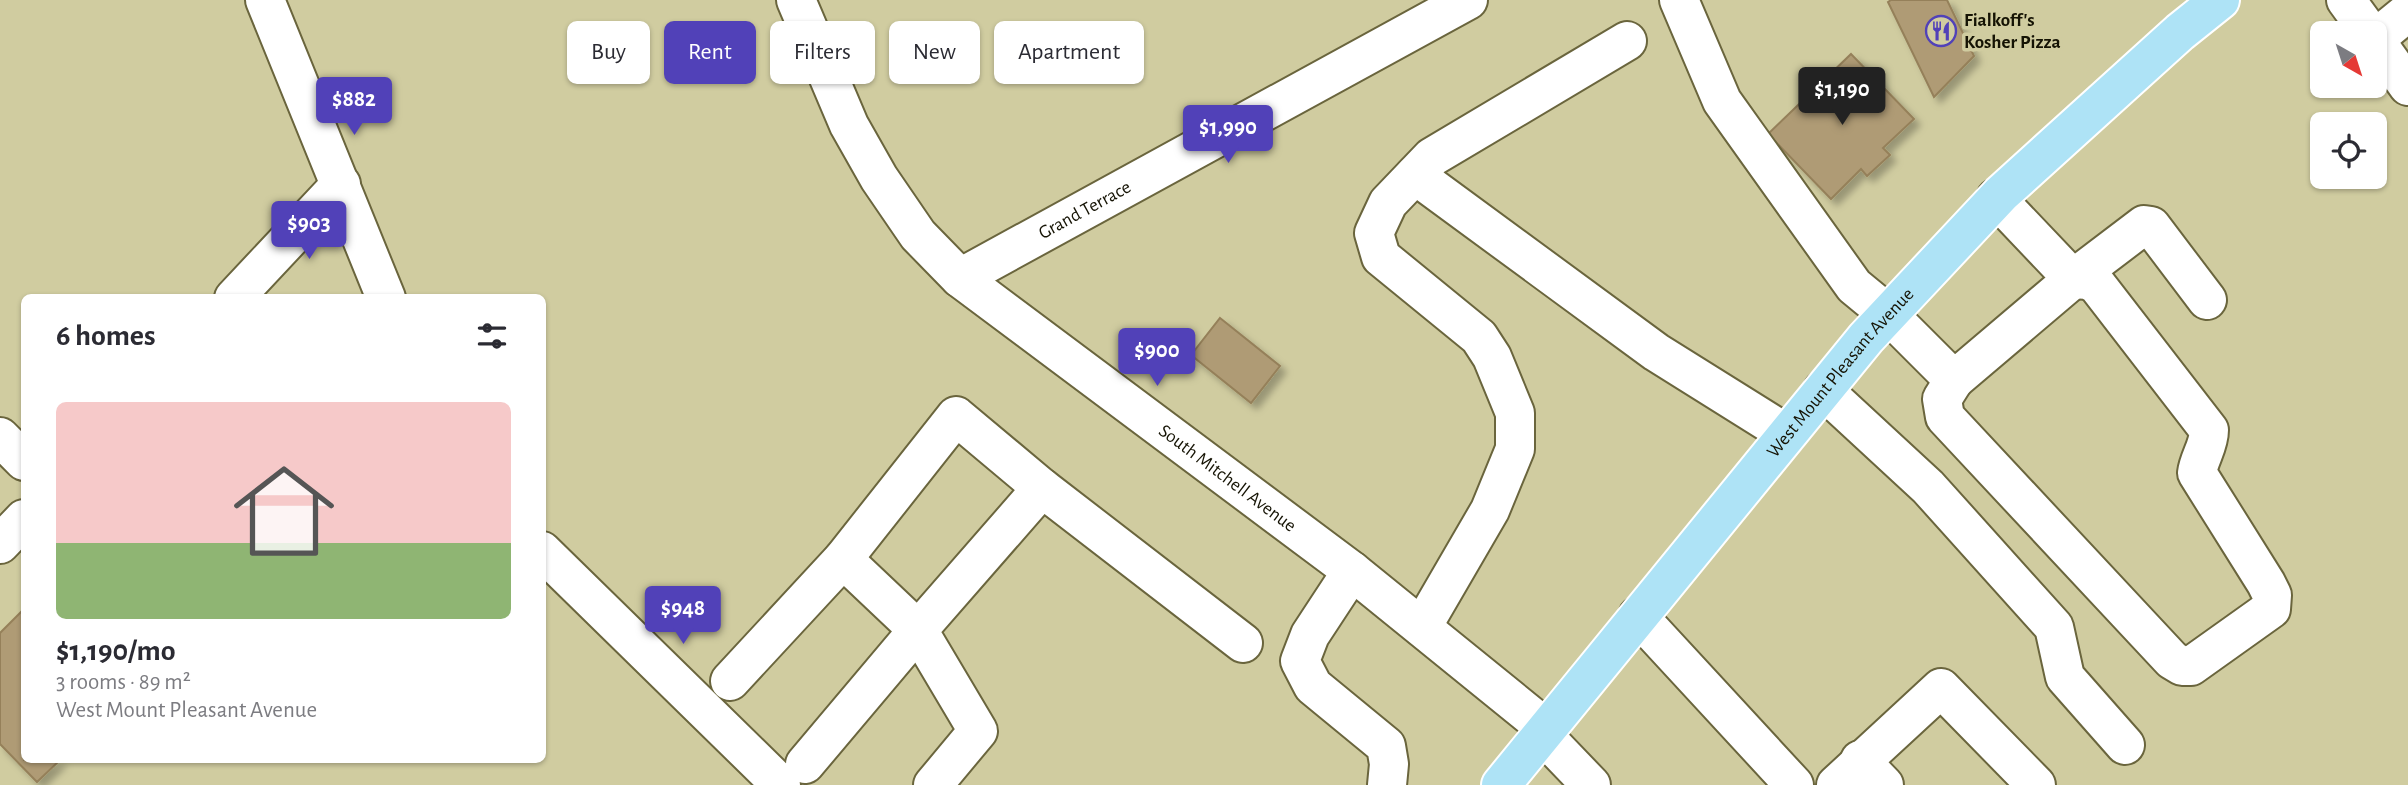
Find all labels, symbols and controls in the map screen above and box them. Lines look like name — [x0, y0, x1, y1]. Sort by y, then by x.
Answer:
place label: Fialkoff's Kosher Pizza — [1964, 11, 2061, 52]
restaurant icon: Fialkoff's Kosher Pizza — [1924, 14, 1958, 48]
chip: Buy — [567, 21, 650, 84]
chip: Rent — [664, 21, 756, 84]
chip: Filters — [770, 21, 875, 84]
chip: New — [889, 21, 980, 84]
chip: Apartment — [994, 21, 1144, 84]
north arrow — [2310, 21, 2387, 98]
map controls — [2310, 21, 2387, 189]
pin: $1,190 — [1785, 68, 1899, 127]
pin: $882 — [313, 78, 395, 137]
text: $1,190 — [1814, 78, 1870, 101]
text: $882 — [332, 88, 376, 111]
pin: $1,990 — [1171, 106, 1285, 165]
button: locate — [2310, 112, 2387, 189]
text: $1,990 — [1199, 116, 1257, 139]
street label: Grand Terrace — [1035, 177, 1134, 243]
pin: $903 — [268, 202, 350, 261]
text: $903 — [287, 212, 331, 235]
street label: West Mount Pleasant Avenue — [1763, 284, 1917, 461]
icon: filters — [473, 317, 511, 355]
text: 6 homes — [56, 321, 156, 351]
pin: $900 — [1116, 328, 1198, 388]
text: $900 — [1134, 339, 1180, 362]
street label: South Mitchell Avenue — [1155, 421, 1300, 535]
icon: home — [221, 448, 347, 574]
pin: $948 — [642, 586, 724, 646]
text: $948 — [661, 597, 705, 620]
text: $1,190/mo — [56, 636, 176, 666]
text: 3 rooms · 89 m² — [56, 671, 191, 694]
text: West Mount Pleasant Avenue — [56, 699, 317, 722]

